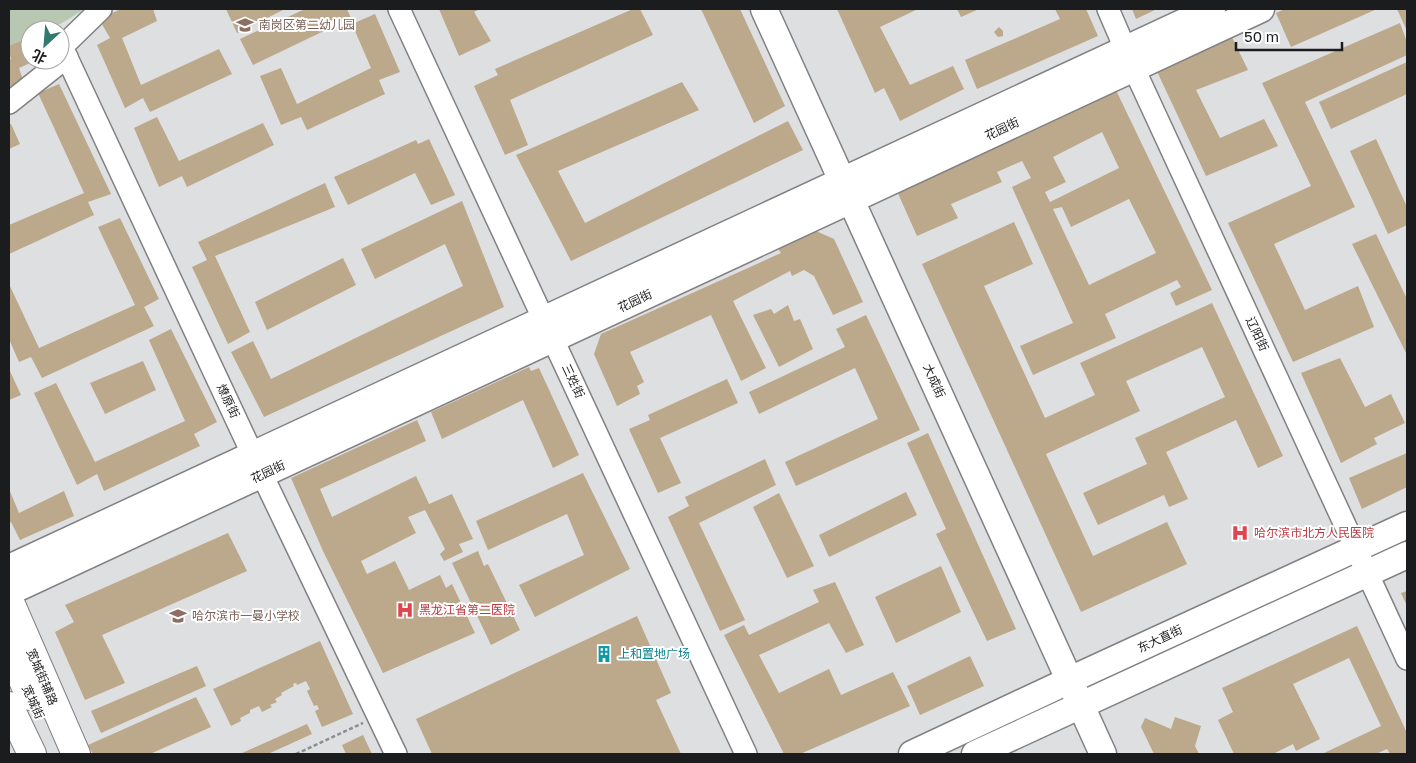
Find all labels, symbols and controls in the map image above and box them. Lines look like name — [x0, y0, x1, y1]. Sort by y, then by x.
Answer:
school or university icon: 南岗区第二幼儿园 — [235, 15, 255, 35]
place label: 南岗区第二幼儿园 — [259, 17, 355, 32]
north arrow — [20, 20, 70, 70]
scale bar — [1236, 20, 1342, 52]
text: 50 m — [1244, 27, 1279, 45]
text: 北 — [29, 46, 49, 68]
street label: 花园街 — [982, 114, 1021, 143]
street label: 花园街 — [615, 286, 654, 315]
street label: 辽阳街 — [1243, 314, 1272, 353]
street label: 三姓街 — [559, 361, 588, 400]
street label: 大成街 — [920, 361, 949, 400]
street label: 燎原街 — [214, 381, 243, 420]
street label: 花园街 — [248, 457, 287, 486]
hospital icon: 哈尔滨市北方人民医院 — [1230, 523, 1250, 543]
place label: 哈尔滨市北方人民医院 — [1254, 525, 1374, 540]
hospital icon: 黑龙江省第二医院 — [395, 600, 415, 620]
place label: 黑龙江省第二医院 — [419, 602, 515, 617]
school or university icon: 哈尔滨市一曼小学校 — [168, 606, 188, 626]
place label: 哈尔滨市一曼小学校 — [192, 608, 300, 623]
street label: 东大直街 — [1135, 622, 1185, 655]
building icon: 上和置地广场 — [594, 644, 614, 664]
place label: 上和置地广场 — [618, 646, 690, 661]
street label: 宽城街辅路 — [24, 647, 60, 707]
street label: 宽城街 — [19, 683, 47, 721]

